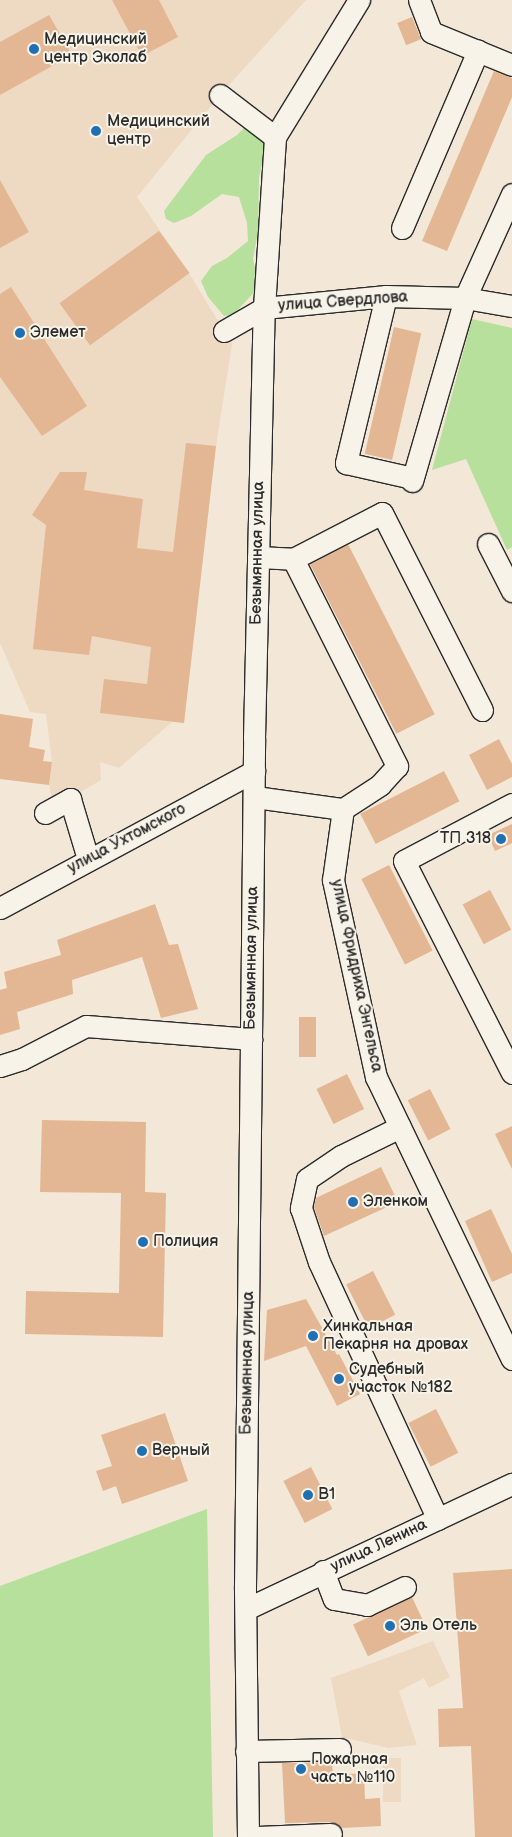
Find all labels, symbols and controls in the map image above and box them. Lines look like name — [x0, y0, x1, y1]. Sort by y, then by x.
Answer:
place label: Медицинский центр Эколаб — [44, 30, 147, 68]
marker: Медицинский центр Эколаб — [28, 43, 40, 55]
place label: Медицинский центр — [107, 112, 210, 150]
marker: Медицинский центр — [89, 124, 103, 138]
street label: улица Свердлова — [277, 288, 409, 316]
place label: Элемет — [30, 323, 86, 343]
marker: Элемет — [14, 327, 26, 339]
street label: Безымянная улица — [247, 481, 269, 625]
street label: улица Ухтомского — [65, 800, 189, 878]
place label: ТП 318 — [440, 829, 491, 849]
marker: ТП 318 — [495, 833, 507, 845]
street label: улица Фридриха Энгельса — [326, 878, 386, 1074]
street label: Безымянная улица — [241, 886, 263, 1030]
place label: Эленком — [363, 1192, 428, 1212]
marker: Эленком — [347, 1196, 359, 1208]
place label: Полиция — [153, 1232, 218, 1252]
marker: Полиция — [137, 1236, 149, 1248]
street label: Безымянная улица — [237, 1291, 259, 1435]
place label: Хинкальная Пекарня на дровах — [323, 1317, 468, 1355]
marker: Хинкальная Пекарня на дровах — [307, 1330, 319, 1342]
place label: Судебный участок №182 — [349, 1360, 452, 1398]
marker: Судебный участок №182 — [333, 1373, 345, 1385]
place label: Верный — [152, 1441, 210, 1461]
marker: Верный — [136, 1445, 148, 1457]
place label: B1 — [318, 1485, 335, 1505]
marker: B1 — [302, 1489, 314, 1501]
street label: улица Ленина — [328, 1515, 430, 1577]
place label: Эль Отель — [400, 1616, 477, 1636]
marker: Эль Отель — [384, 1620, 396, 1632]
place label: Пожарная часть №110 — [311, 1750, 395, 1788]
marker: Пожарная часть №110 — [295, 1763, 307, 1775]

